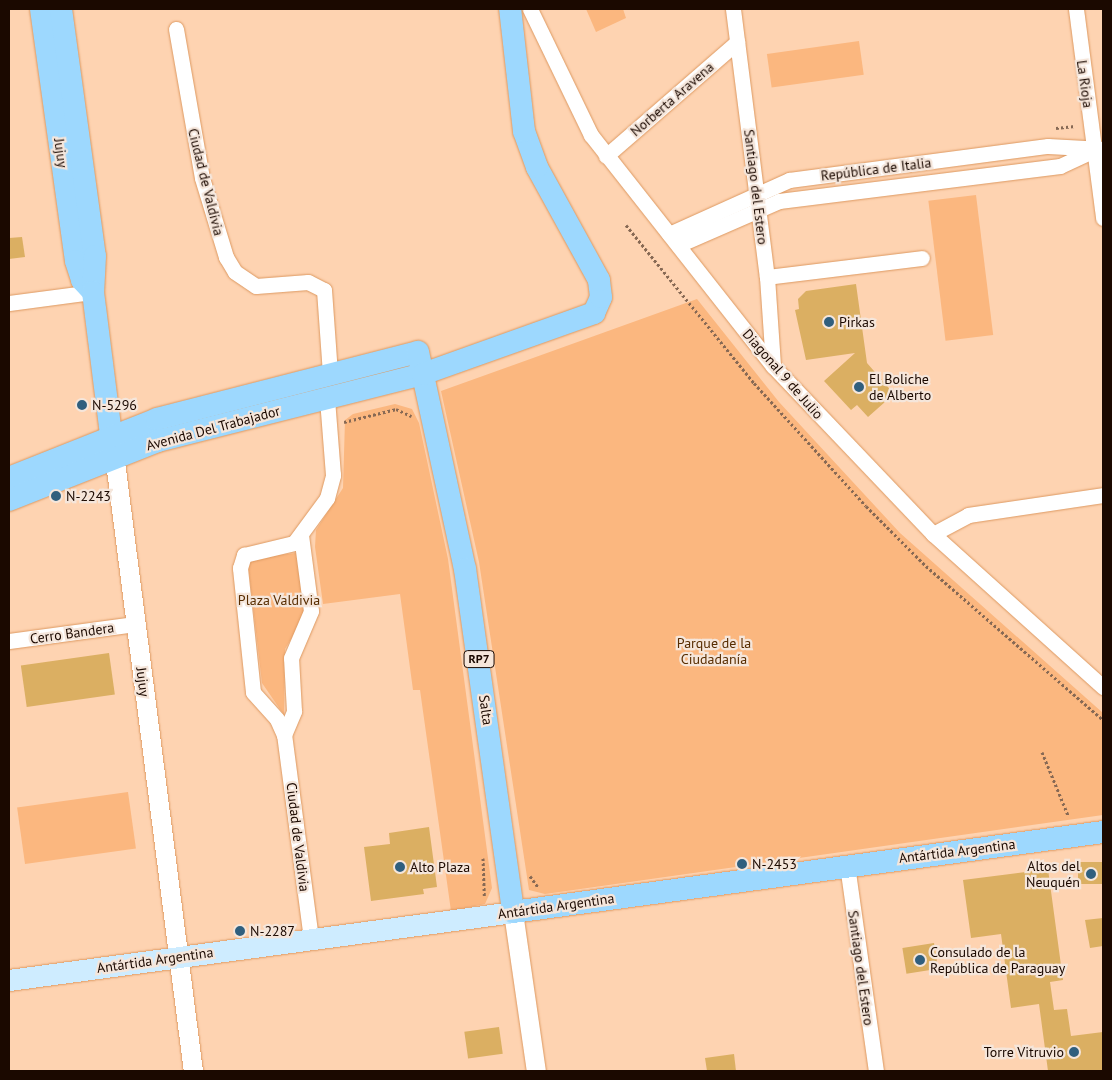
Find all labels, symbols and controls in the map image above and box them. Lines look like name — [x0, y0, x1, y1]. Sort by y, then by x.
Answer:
street label: Norberta Aravena — [627, 58, 717, 140]
street label: La Rioja — [1073, 59, 1097, 109]
street label: Ciudad de Valdivia — [184, 126, 228, 238]
street label: Santiago del Estero — [741, 128, 771, 246]
street label: Jujuy — [51, 137, 71, 169]
street label: República de Italia — [820, 154, 932, 184]
place label: Pirkas — [839, 314, 875, 330]
marker: Pirkas — [823, 316, 835, 328]
street label: Diagonal 9 de Julio — [739, 325, 827, 423]
place label: El Boliche de Alberto — [869, 371, 932, 404]
marker: El Boliche de Alberto — [853, 381, 865, 393]
place label: N-5296 — [92, 397, 137, 413]
marker: N-5296 — [76, 399, 88, 411]
street label: Avenida Del Trabajador — [144, 402, 282, 454]
place label: N-2243 — [66, 488, 111, 504]
marker: N-2243 — [50, 490, 62, 502]
park label: Plaza Valdivia — [238, 592, 320, 608]
street label: Cerro Bandera — [29, 619, 115, 647]
park label: Parque de la Ciudadanía — [677, 635, 751, 668]
road number: RP7 — [463, 650, 495, 669]
street label: Jujuy — [133, 666, 153, 698]
street label: Salta — [476, 694, 496, 726]
street label: Ciudad de Valdivia — [283, 781, 313, 893]
street label: Antártida Argentina — [898, 835, 1016, 867]
place label: N-2453 — [752, 856, 797, 872]
marker: N-2453 — [736, 858, 748, 870]
place label: Altos del Neuquén — [1026, 858, 1080, 890]
place label: Alto Plaza — [410, 859, 470, 875]
marker: Alto Plaza — [394, 861, 406, 873]
marker: Altos del Neuquén — [1084, 867, 1098, 881]
street label: Antártida Argentina — [497, 889, 615, 923]
street label: Santiago del Estero — [845, 909, 877, 1027]
place label: N-2287 — [250, 923, 295, 939]
marker: N-2287 — [234, 925, 246, 937]
street label: Antártida Argentina — [96, 943, 214, 977]
place label: Consulado de la República de Paraguay — [930, 944, 1065, 976]
marker: Consulado de la República de Paraguay — [914, 954, 926, 966]
place label: Torre Vitruvio — [983, 1044, 1064, 1060]
marker: Torre Vitruvio — [1068, 1046, 1080, 1058]

